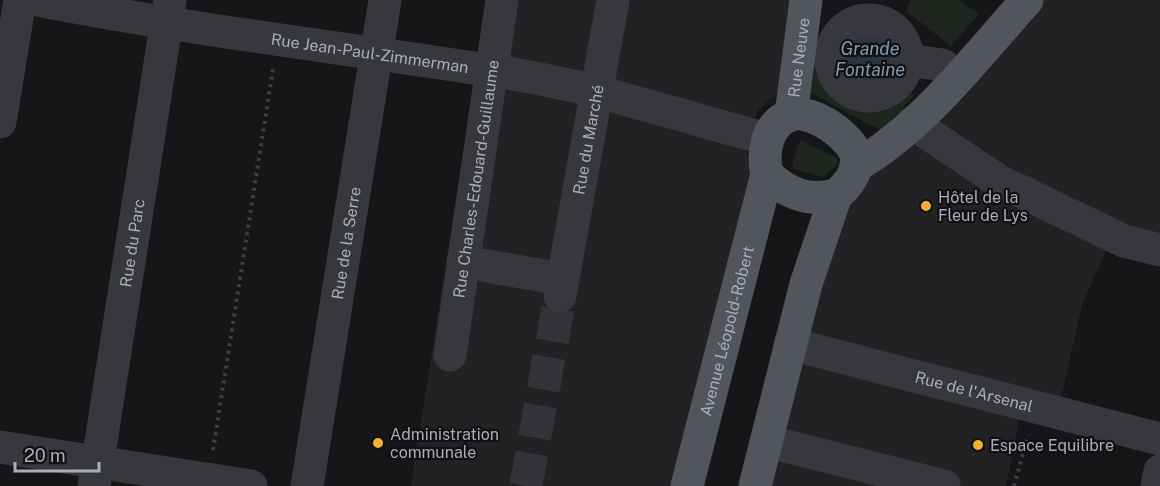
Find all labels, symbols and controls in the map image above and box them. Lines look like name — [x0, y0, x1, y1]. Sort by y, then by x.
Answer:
street label: Rue Neuve — [784, 17, 813, 98]
street label: Rue Jean-Paul-Zimmerman — [270, 29, 470, 77]
water label: Grande Fontaine — [835, 38, 905, 80]
street label: Rue Charles-Edouard-Guillaume — [449, 59, 503, 299]
street label: Rue du Marché — [569, 83, 607, 196]
street label: Rue de la Serre — [328, 185, 364, 301]
place label: Hôtel de la Fleur de Lys — [938, 188, 1028, 225]
street label: Rue du Parc — [116, 197, 148, 288]
marker: Hôtel de la Fleur de Lys — [919, 199, 933, 213]
street label: Avenue Léopold-Robert — [696, 244, 758, 418]
street label: Rue de l'Arsenal — [913, 367, 1035, 416]
place label: Administration communale — [390, 425, 499, 462]
scale bar — [15, 435, 99, 473]
marker: Administration communale — [371, 436, 385, 450]
place label: Espace Equilibre — [990, 436, 1114, 455]
marker: Espace Equilibre — [971, 438, 985, 452]
text: 20 m — [24, 445, 66, 466]

